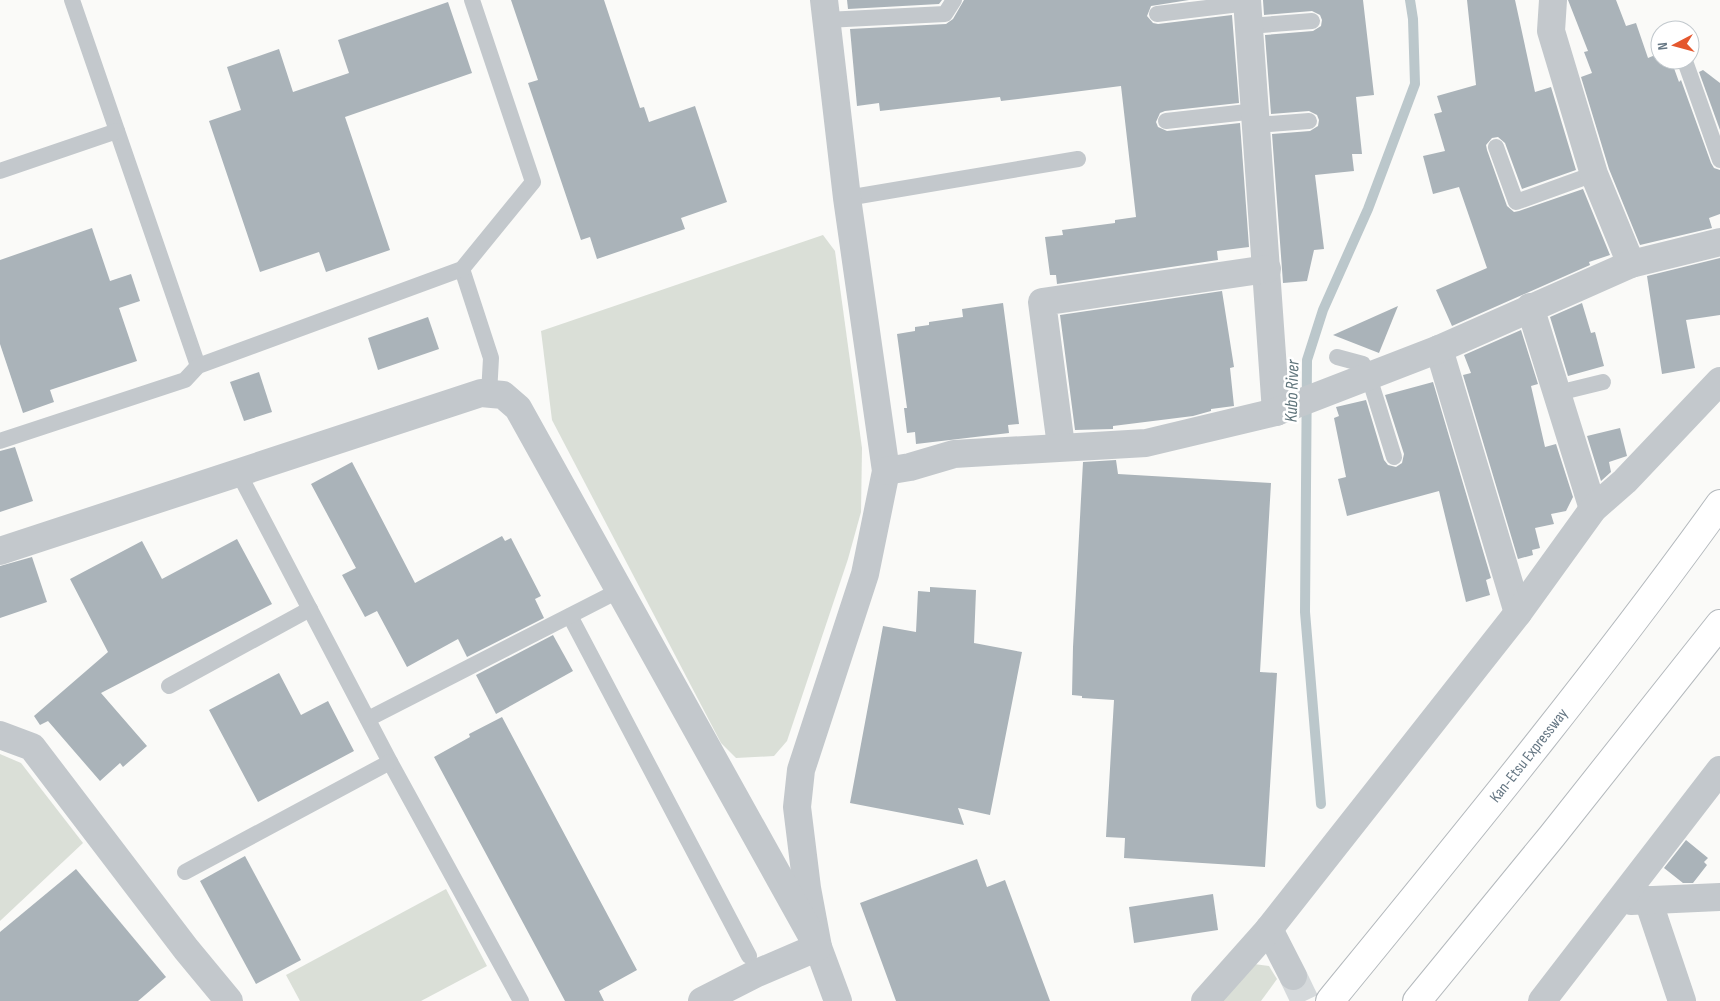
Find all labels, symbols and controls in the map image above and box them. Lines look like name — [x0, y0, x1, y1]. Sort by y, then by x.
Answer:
north arrow — [1650, 20, 1700, 70]
text: N — [1654, 42, 1671, 51]
water label: Kubo River — [1280, 358, 1304, 423]
street label: Kan-Etsu Expressway — [1486, 704, 1572, 806]

